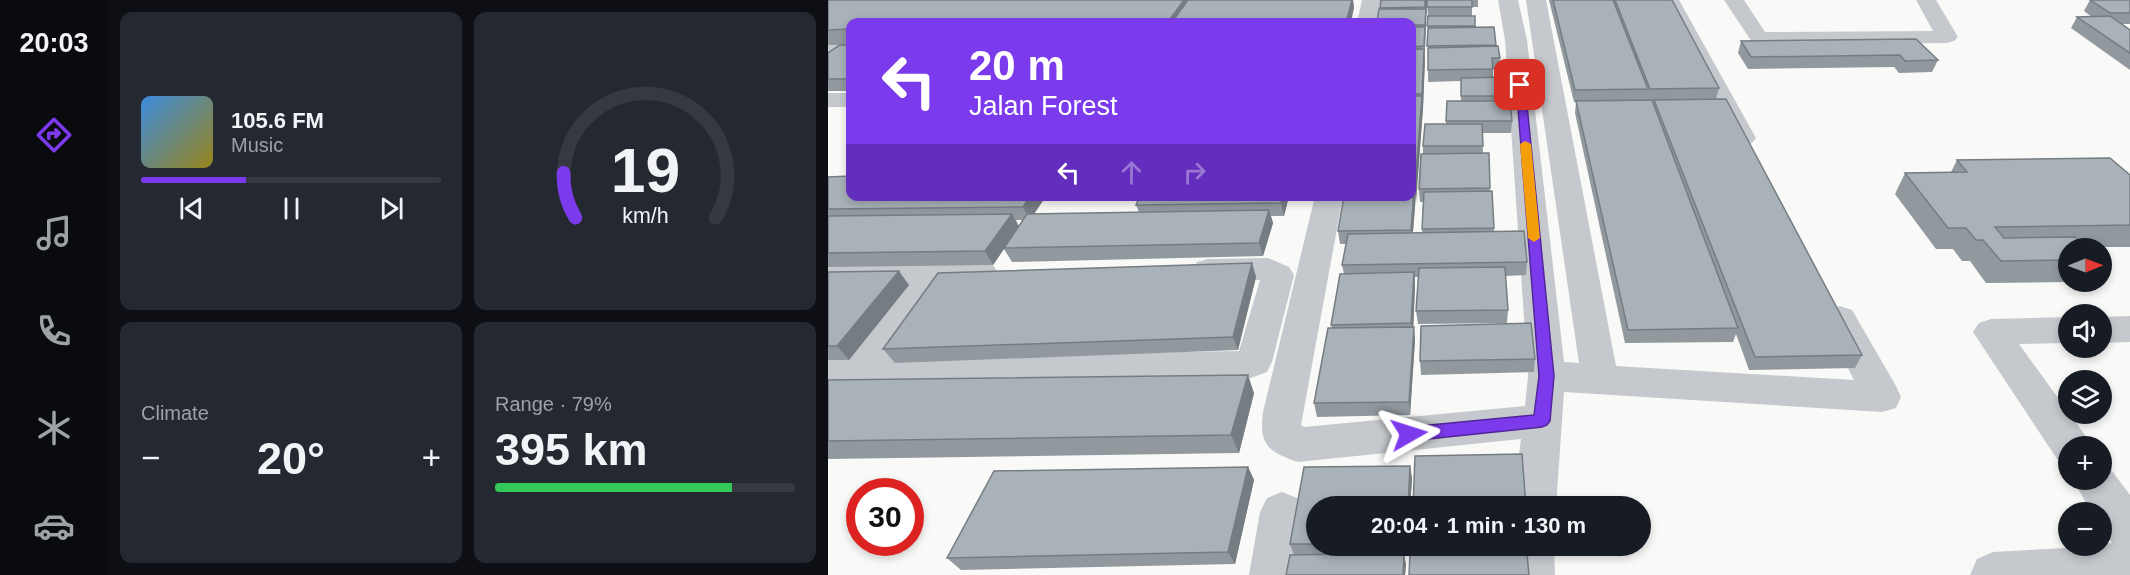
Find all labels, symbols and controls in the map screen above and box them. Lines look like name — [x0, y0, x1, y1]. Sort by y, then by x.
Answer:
text: 20:03 — [19, 28, 89, 58]
icon: left — [870, 42, 948, 120]
text: 20 m — [969, 42, 1065, 89]
pin — [1494, 59, 1545, 110]
icon: arrive — [1503, 68, 1536, 101]
text: Jalan Forest — [969, 91, 1118, 121]
text: 105.6 FM — [231, 108, 324, 133]
icon: directions — [33, 114, 75, 156]
text: Music — [231, 134, 283, 156]
text: 19 — [610, 136, 680, 205]
icon: left — [1052, 156, 1085, 189]
icon: ahead — [1115, 156, 1148, 189]
icon: right — [1178, 156, 1211, 189]
icon: previous — [175, 192, 208, 225]
icon: pause — [275, 192, 308, 225]
icon: next — [375, 192, 408, 225]
text: km/h — [622, 204, 668, 228]
icon: music — [33, 212, 75, 254]
north arrow — [2058, 238, 2112, 292]
map controls — [2058, 238, 2112, 556]
button: sound — [2058, 304, 2112, 358]
icon: phone — [33, 310, 75, 352]
button: layers — [2058, 370, 2112, 424]
text: Range · 79% — [495, 393, 612, 415]
text: Climate — [141, 402, 209, 424]
position arrow — [1377, 402, 1441, 466]
icon: climate — [33, 407, 75, 449]
text: 395 km — [495, 424, 648, 475]
text: 20° — [257, 433, 325, 484]
button: + — [2058, 436, 2112, 490]
text: − — [141, 439, 160, 476]
text: + — [422, 439, 441, 476]
speed limit sign: 30 — [846, 478, 924, 556]
button: − — [2058, 502, 2112, 556]
icon: car — [33, 505, 75, 547]
text: 20:04 · 1 min · 130 m — [1371, 513, 1586, 538]

